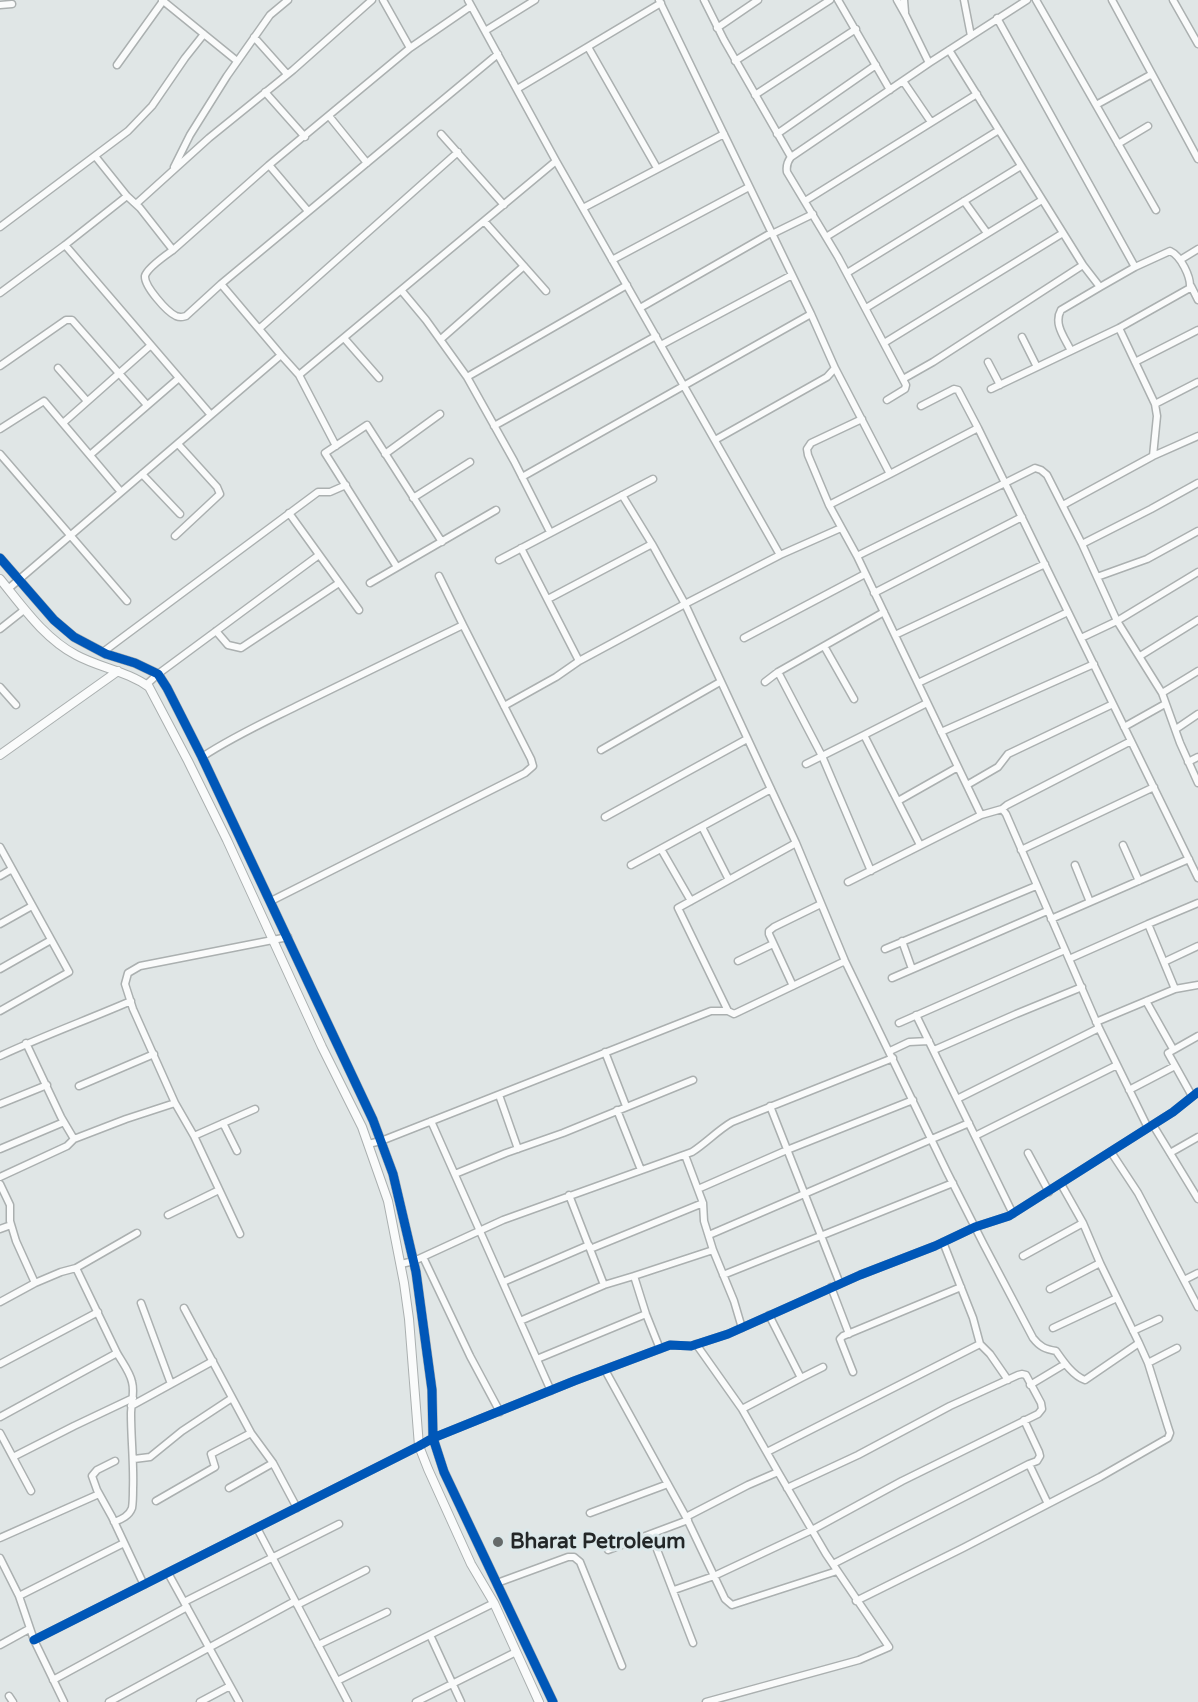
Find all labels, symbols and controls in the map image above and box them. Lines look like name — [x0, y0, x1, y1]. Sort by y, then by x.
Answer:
place label: Bharat Petroleum — [510, 1529, 685, 1555]
marker: Bharat Petroleum — [491, 1535, 505, 1549]

